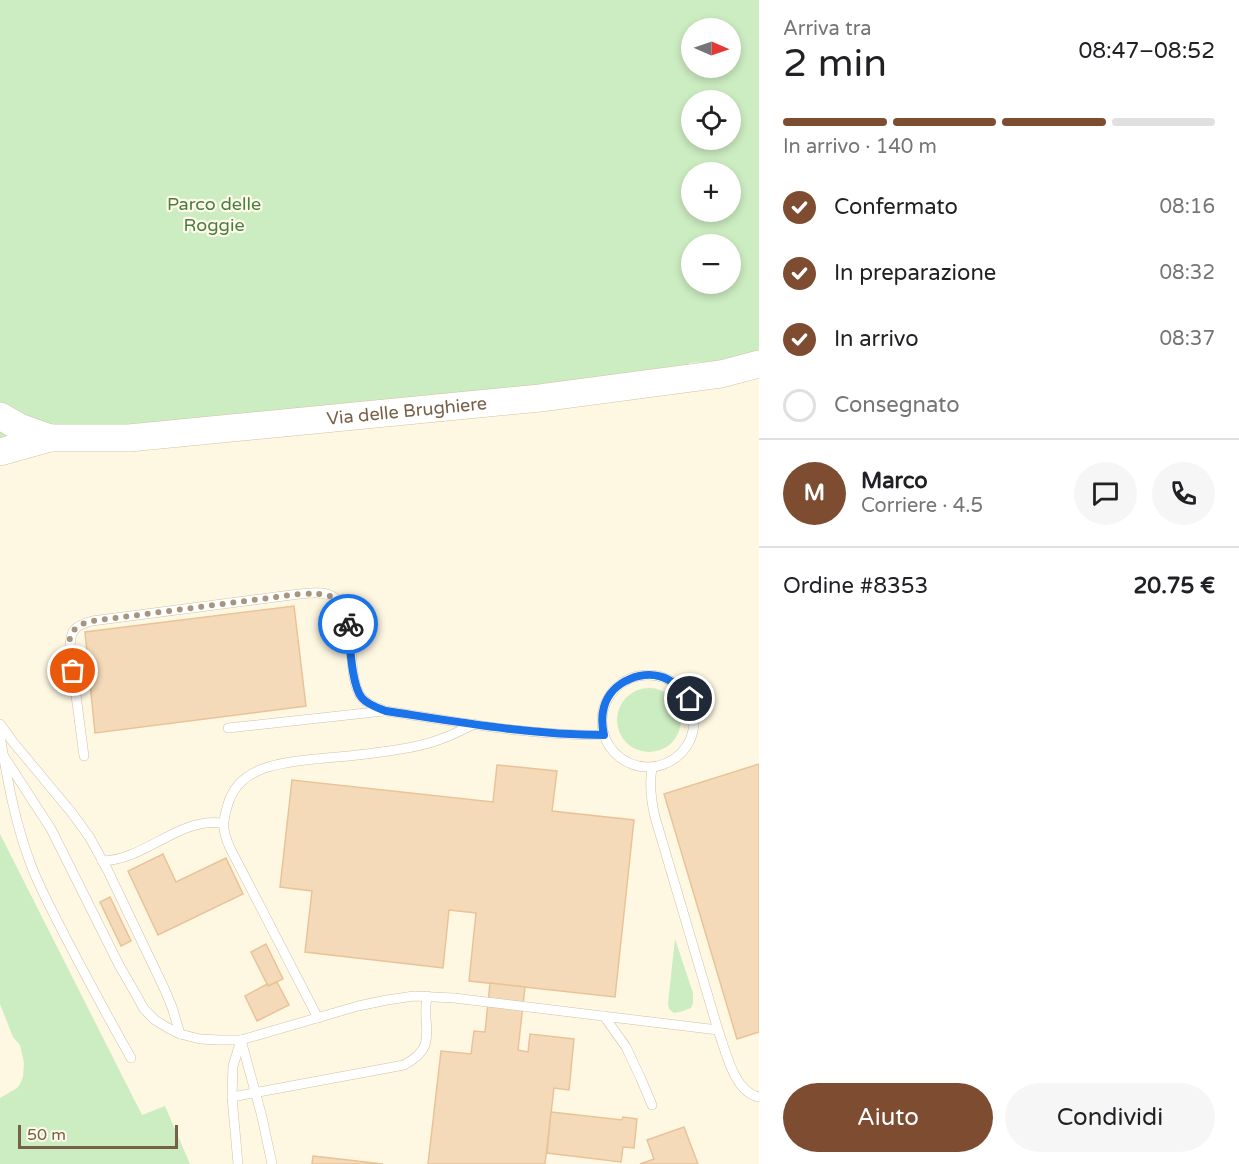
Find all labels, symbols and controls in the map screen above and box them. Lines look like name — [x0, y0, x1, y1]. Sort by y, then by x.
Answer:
text: Arriva tra — [783, 17, 872, 41]
north arrow — [681, 18, 741, 78]
map controls — [681, 18, 741, 294]
text: 08:47–08:52 — [1078, 38, 1215, 64]
text: 2 min — [783, 40, 887, 87]
button: locate — [681, 90, 741, 150]
text: In arrivo · 140 m — [783, 135, 937, 159]
button: + — [681, 162, 741, 222]
icon: check — [783, 191, 816, 224]
park label: Parco delle Roggie — [167, 193, 261, 236]
text: Confermato — [834, 194, 958, 220]
text: 08:16 — [1160, 195, 1215, 219]
button: − — [681, 234, 741, 294]
icon: check — [783, 257, 816, 290]
text: In preparazione — [834, 260, 996, 286]
text: 08:32 — [1160, 261, 1215, 285]
icon: check — [783, 323, 816, 356]
text: In arrivo — [834, 326, 919, 352]
text: 08:37 — [1160, 327, 1215, 351]
street label: Via delle Brughiere — [326, 392, 488, 430]
text: Consegnato — [834, 392, 960, 418]
button: chat — [1074, 462, 1137, 525]
button: phone — [1152, 462, 1215, 525]
text: Marco — [861, 468, 928, 494]
text: M — [804, 480, 825, 506]
text: Corriere · 4.5 — [861, 494, 983, 518]
text: Ordine #8353 — [783, 573, 928, 599]
text: 20.75 € — [1134, 573, 1215, 599]
courier — [318, 594, 378, 654]
icon: bike — [332, 608, 365, 641]
pin — [47, 645, 98, 696]
icon: bag — [56, 654, 89, 687]
pin — [664, 673, 715, 724]
icon: home — [673, 682, 706, 715]
button: Aiuto — [783, 1083, 993, 1152]
button: Condividi — [1005, 1083, 1215, 1152]
scale bar — [18, 1122, 178, 1150]
text: 50 m — [27, 1125, 66, 1145]

